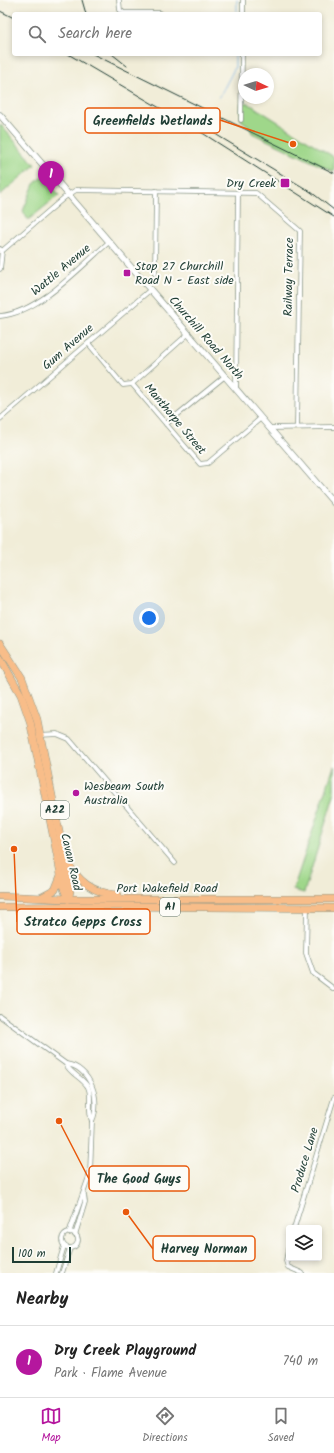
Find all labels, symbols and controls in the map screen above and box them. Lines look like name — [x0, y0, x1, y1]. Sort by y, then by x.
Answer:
search box — [12, 12, 322, 56]
text: Search here — [58, 22, 132, 46]
icon: search — [26, 23, 48, 45]
north arrow — [238, 68, 274, 104]
callout: Greenfields Wetlands — [85, 108, 220, 133]
text: Greenfields Wetlands — [93, 111, 213, 132]
pin: 1 — [38, 161, 64, 194]
place label: Dry Creek — [226, 174, 276, 193]
marker: Dry Creek — [279, 177, 291, 189]
street label: Railway Terrace — [279, 237, 299, 317]
street label: Wattle Avenue — [27, 239, 95, 301]
place label: Stop 27 Churchill Road N - East side — [135, 257, 234, 290]
marker: Stop 27 Churchill Road N - East side — [122, 268, 132, 278]
street label: Churchill Road North — [164, 292, 248, 384]
street label: Gum Avenue — [38, 319, 98, 375]
street label: Manthorpe Street — [139, 379, 211, 459]
your location — [139, 608, 159, 628]
place label: Wesbeam South Australia — [84, 777, 164, 810]
marker: Wesbeam South Australia — [71, 788, 81, 798]
road number: A22 — [41, 801, 69, 819]
street label: Cavan Road — [55, 831, 87, 894]
street label: Port Wakefield Road — [117, 879, 218, 898]
road number: A1 — [160, 898, 180, 916]
callout: Stratco Gepps Cross — [17, 909, 150, 934]
text: Stratco Gepps Cross — [24, 912, 142, 933]
street label: Produce Lane — [286, 1125, 324, 1195]
callout: The Good Guys — [89, 1166, 189, 1191]
text: The Good Guys — [97, 1169, 181, 1190]
map controls — [286, 1225, 322, 1261]
button: layers — [286, 1225, 322, 1261]
callout: Harvey Norman — [153, 1236, 255, 1261]
text: Harvey Norman — [161, 1239, 247, 1260]
scale bar — [12, 1245, 71, 1264]
text: 100 m — [18, 1245, 46, 1263]
text: Nearby — [16, 1286, 68, 1313]
text: Dry Creek Playground — [54, 1339, 196, 1363]
text: 1 — [27, 1351, 31, 1372]
text: 740 m — [283, 1351, 318, 1372]
text: Park · Flame Avenue — [54, 1363, 167, 1384]
tab: Map — [40, 1405, 62, 1447]
tab: Directions — [142, 1405, 188, 1447]
tab: Saved — [268, 1405, 294, 1447]

